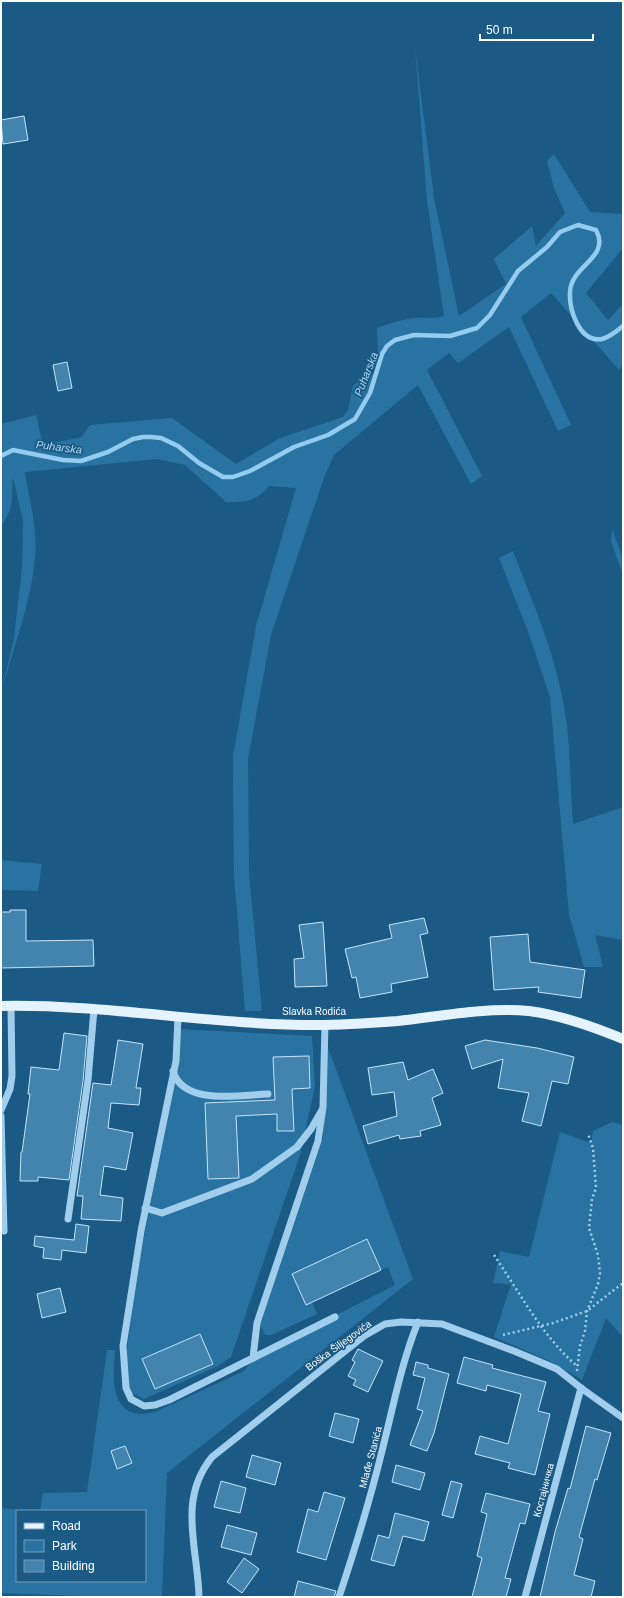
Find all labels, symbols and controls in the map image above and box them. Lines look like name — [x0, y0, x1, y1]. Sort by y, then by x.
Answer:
scale bar — [480, 16, 593, 42]
text: 50 m — [486, 23, 513, 37]
water label: Puharska — [352, 350, 380, 398]
water label: Puharska — [35, 438, 83, 456]
street label: Slavka Rodića — [282, 1006, 346, 1017]
street label: Boška Šiljegovića — [303, 1317, 374, 1373]
street label: Mlađe Stanića — [357, 1425, 384, 1489]
street label: Костајничка — [531, 1462, 556, 1518]
legend — [16, 1510, 146, 1582]
text: Road — [52, 1519, 81, 1533]
text: Park — [52, 1539, 78, 1553]
text: Building — [52, 1559, 95, 1573]

